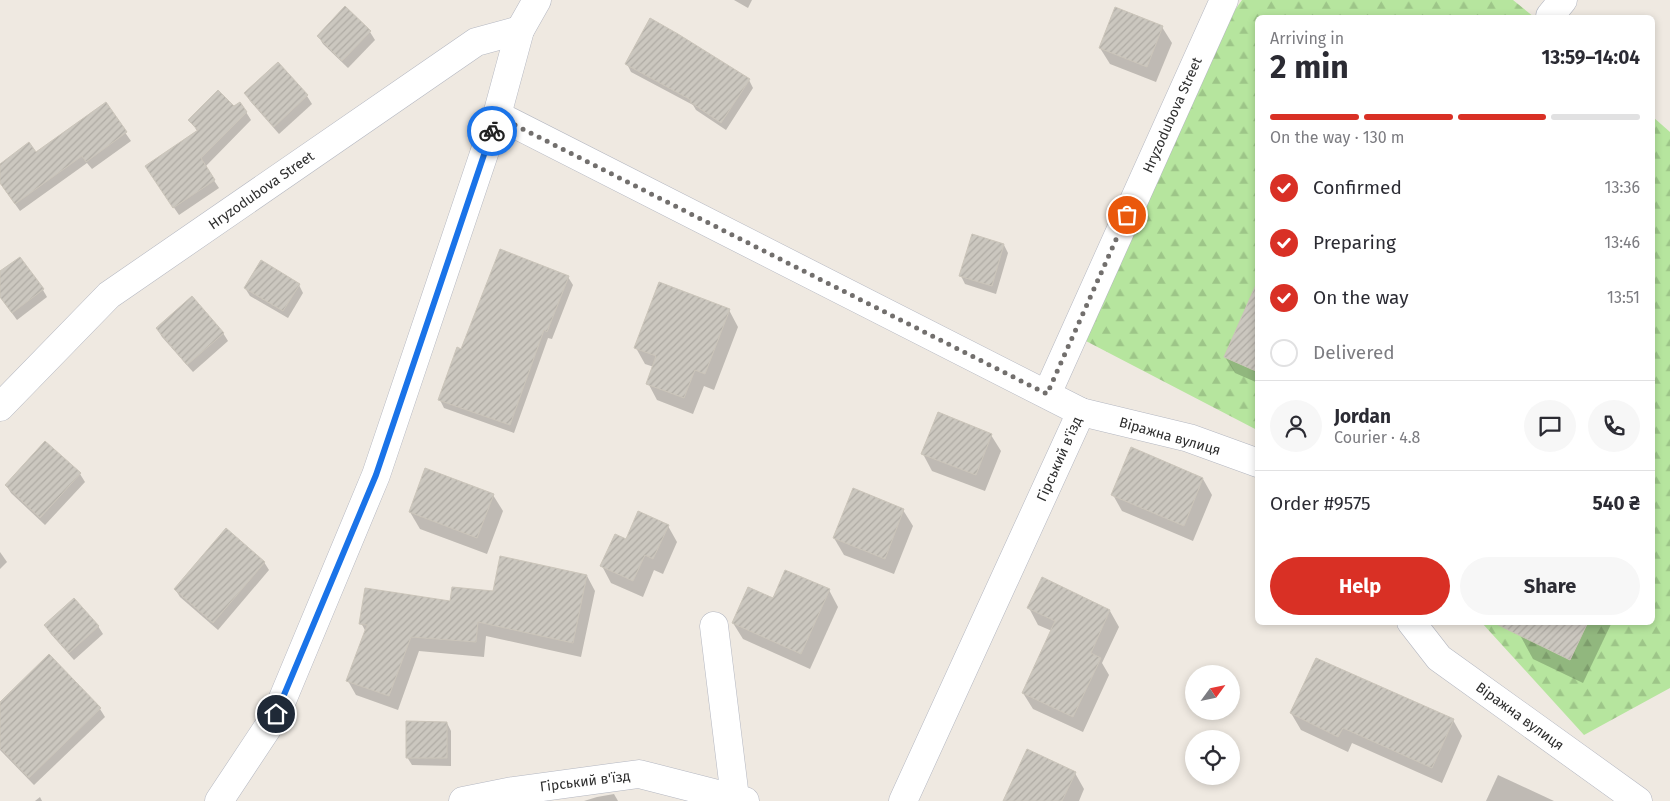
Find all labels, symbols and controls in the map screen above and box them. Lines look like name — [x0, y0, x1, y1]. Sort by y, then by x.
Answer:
text: Arriving in — [1270, 29, 1344, 48]
text: 13:59–14:04 — [1542, 46, 1640, 69]
text: 2 min — [1270, 48, 1349, 86]
street label: Hryzodubova Street — [1139, 54, 1206, 176]
courier — [467, 106, 517, 156]
icon: bike — [478, 117, 506, 145]
text: On the way · 130 m — [1270, 128, 1405, 147]
street label: Hryzodubova Street — [205, 147, 318, 233]
icon: check — [1270, 174, 1298, 202]
text: Confirmed — [1313, 176, 1402, 199]
text: 13:36 — [1605, 178, 1640, 197]
pin — [1106, 194, 1148, 236]
icon: bag — [1113, 201, 1141, 229]
icon: check — [1270, 229, 1298, 257]
text: Preparing — [1313, 231, 1396, 254]
text: 13:46 — [1604, 233, 1640, 252]
icon: check — [1270, 284, 1298, 312]
text: On the way — [1313, 286, 1409, 309]
text: 13:51 — [1607, 288, 1640, 307]
text: Delivered — [1313, 341, 1395, 364]
button: person — [1270, 400, 1322, 452]
button: chat — [1524, 400, 1576, 452]
button: phone — [1588, 400, 1640, 452]
text: Jordan — [1334, 405, 1391, 428]
street label: Гірський в'їзд — [1033, 414, 1086, 504]
street label: Віражна вулиця — [1117, 414, 1223, 459]
text: Courier · 4.8 — [1334, 428, 1420, 447]
text: Order #9575 — [1270, 492, 1371, 515]
text: 540 ₴ — [1593, 492, 1640, 515]
button: Help — [1270, 557, 1450, 615]
button: Share — [1460, 557, 1640, 615]
north arrow — [1185, 665, 1240, 720]
map controls — [1185, 665, 1240, 785]
street label: Віражна вулиця — [1472, 679, 1567, 754]
pin — [255, 693, 297, 735]
icon: home — [262, 700, 290, 728]
button: locate — [1185, 730, 1240, 785]
street label: Гірський в'їзд — [539, 767, 631, 795]

